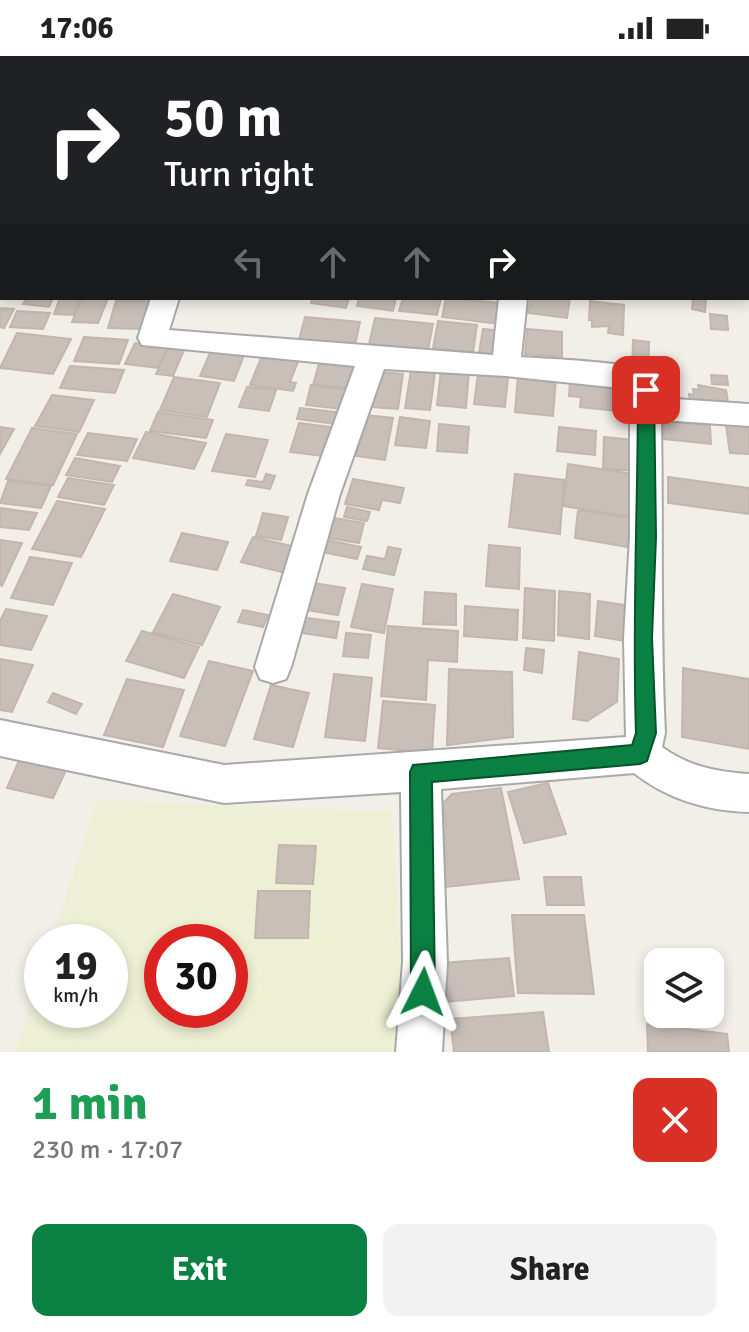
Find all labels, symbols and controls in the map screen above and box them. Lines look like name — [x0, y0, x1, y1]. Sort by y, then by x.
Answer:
text: 17:06 — [40, 10, 114, 47]
text: 50 m — [164, 83, 282, 152]
icon: right — [32, 88, 136, 192]
text: Turn right — [164, 152, 314, 197]
icon: left — [227, 240, 271, 284]
icon: ahead — [311, 240, 355, 284]
icon: ahead — [395, 240, 439, 284]
icon: right — [479, 240, 523, 284]
pin — [612, 356, 680, 424]
icon: arrive — [624, 368, 668, 412]
speed limit sign: 30 — [144, 924, 248, 1028]
text: 19 — [54, 941, 98, 991]
map controls — [644, 948, 724, 1028]
button: layers — [644, 948, 724, 1028]
position arrow — [381, 950, 465, 1034]
text: km/h — [53, 983, 99, 1008]
text: 1 min — [32, 1074, 148, 1133]
button: close — [633, 1078, 717, 1162]
text: 230 m · 17:07 — [32, 1134, 183, 1166]
button: Exit — [32, 1224, 367, 1316]
button: Share — [383, 1224, 717, 1316]

